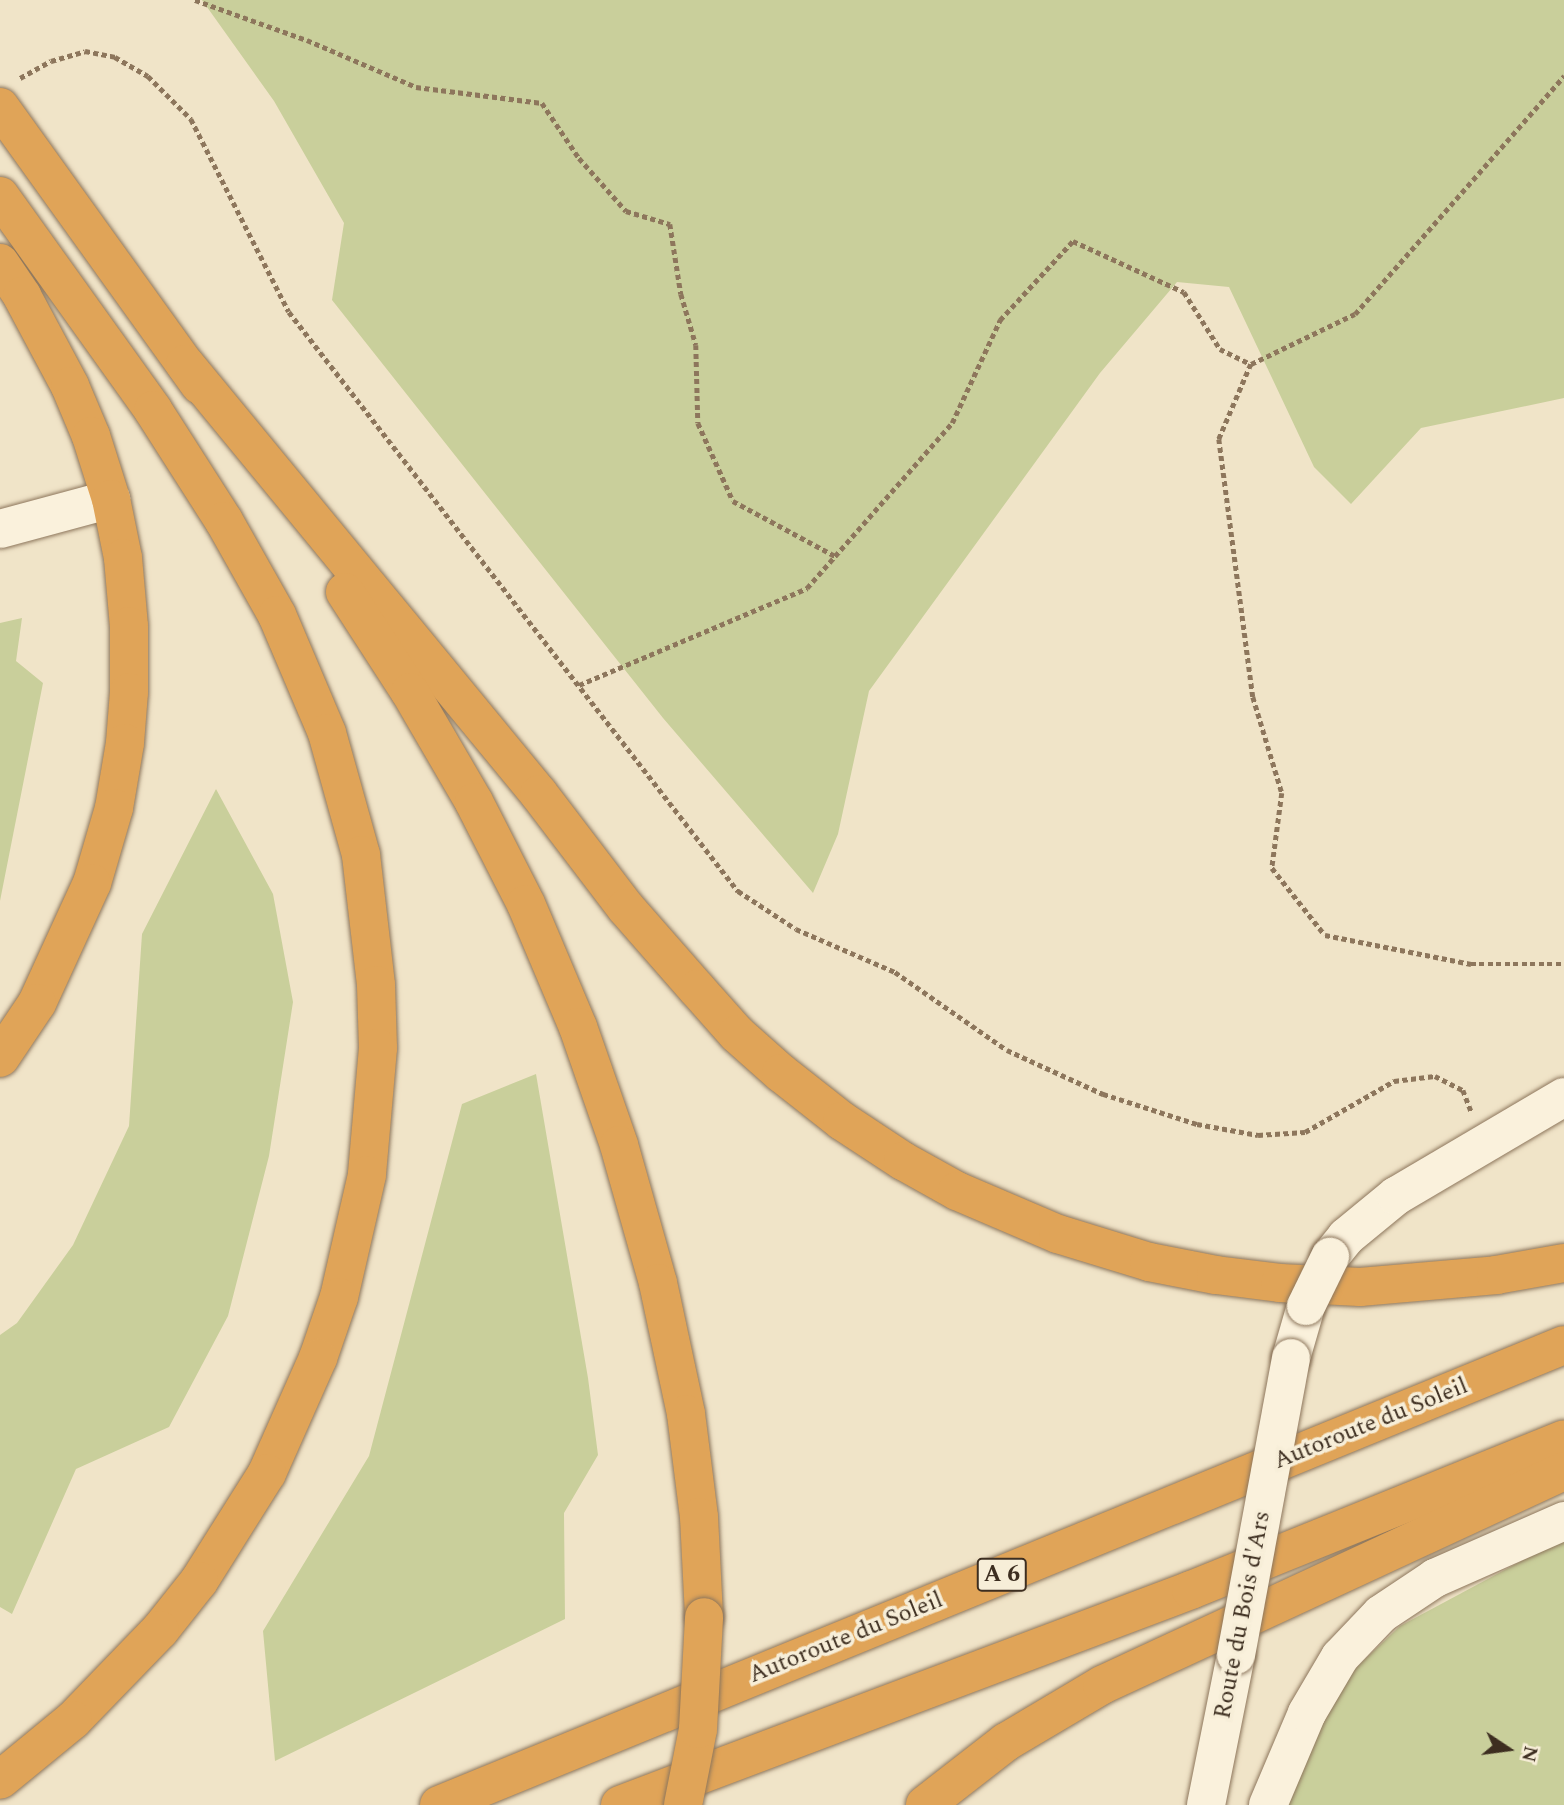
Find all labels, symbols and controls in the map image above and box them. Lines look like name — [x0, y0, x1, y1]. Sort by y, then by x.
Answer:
street label: Autoroute du Soleil — [1270, 1372, 1472, 1476]
street label: Route du Bois d'Ars — [1209, 1508, 1277, 1722]
road number: A 6 — [976, 1556, 1028, 1594]
street label: Autoroute du Soleil — [745, 1586, 947, 1690]
north arrow — [1473, 1714, 1543, 1784]
text: N — [1513, 1743, 1545, 1765]

